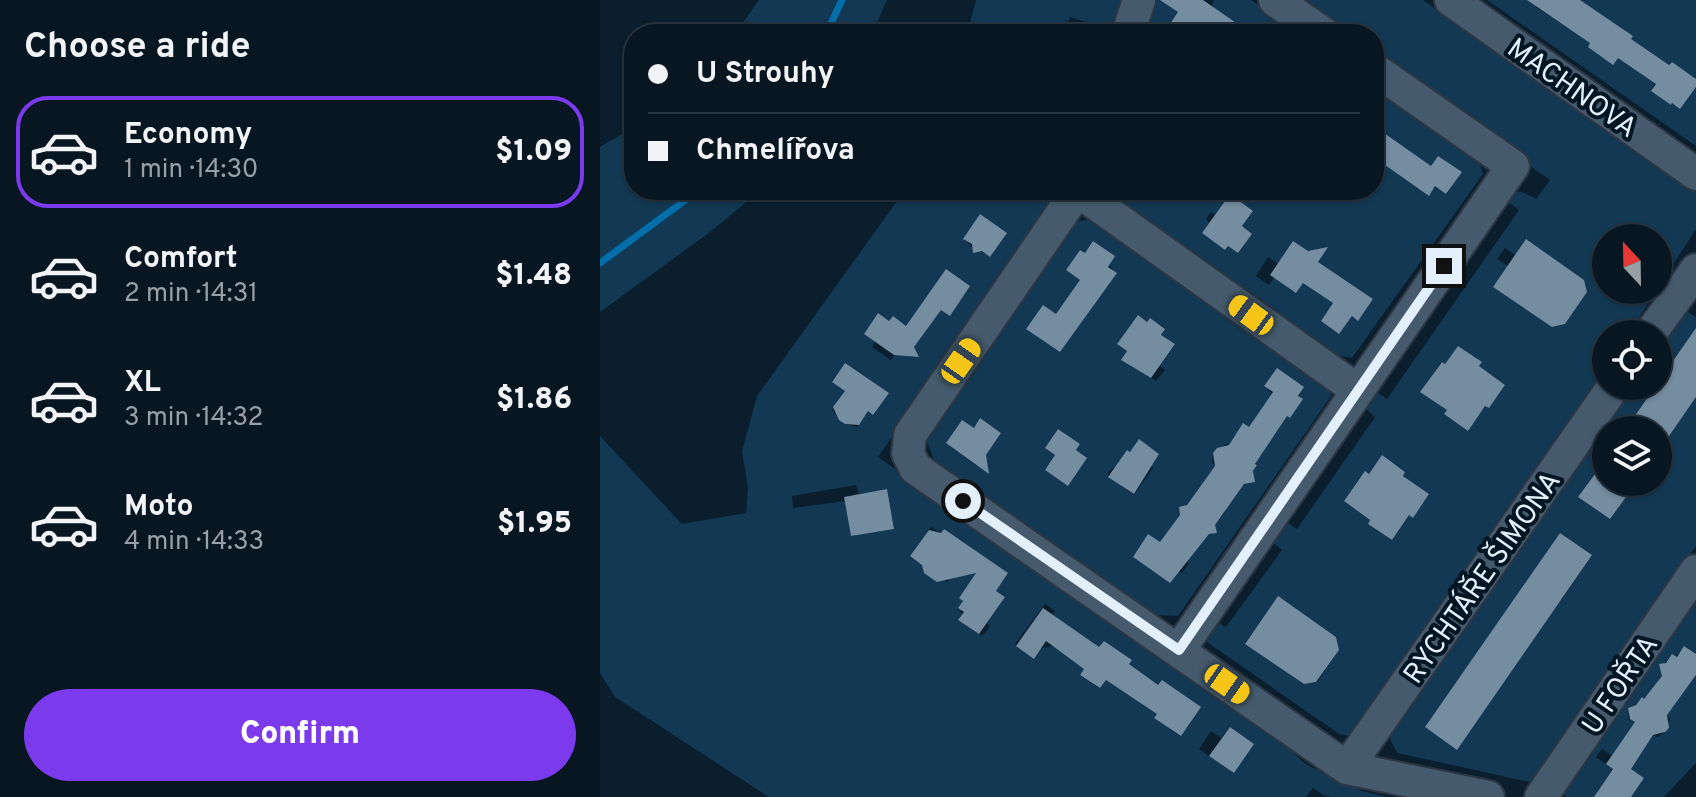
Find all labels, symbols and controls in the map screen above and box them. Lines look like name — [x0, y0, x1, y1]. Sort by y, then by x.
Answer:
text: Choose a ride — [24, 25, 250, 71]
street label: MACHNOVA — [1499, 32, 1643, 147]
text: U Strouhy — [696, 56, 835, 93]
icon: car — [28, 116, 100, 188]
text: Economy — [124, 117, 252, 154]
text: Chmelířova — [696, 133, 855, 170]
text: $1.09 — [495, 134, 572, 171]
text: 1 min · 14:30 — [124, 154, 259, 187]
north arrow — [1592, 224, 1672, 304]
map controls — [1592, 224, 1672, 496]
icon: car — [28, 240, 100, 312]
text: Comfort — [124, 241, 237, 278]
route end — [1426, 248, 1462, 284]
text: $1.48 — [495, 258, 572, 295]
text: 2 min · 14:31 — [124, 278, 258, 311]
car — [1225, 291, 1277, 339]
button: locate — [1592, 320, 1672, 400]
car — [937, 334, 985, 388]
icon: car — [28, 364, 100, 436]
text: XL — [124, 365, 161, 402]
text: $1.86 — [496, 382, 572, 419]
text: 3 min · 14:32 — [124, 402, 263, 435]
button: layers — [1592, 416, 1672, 496]
street label: RYCHTÁŘE ŠIMONA — [1395, 464, 1570, 692]
route start — [945, 483, 981, 519]
icon: car — [28, 488, 100, 560]
text: Moto — [124, 489, 194, 526]
text: $1.95 — [497, 506, 572, 543]
text: 4 min · 14:33 — [124, 526, 264, 559]
street label: U FOŘTA — [1574, 628, 1668, 742]
car — [1200, 660, 1254, 708]
button: Confirm — [24, 689, 576, 781]

